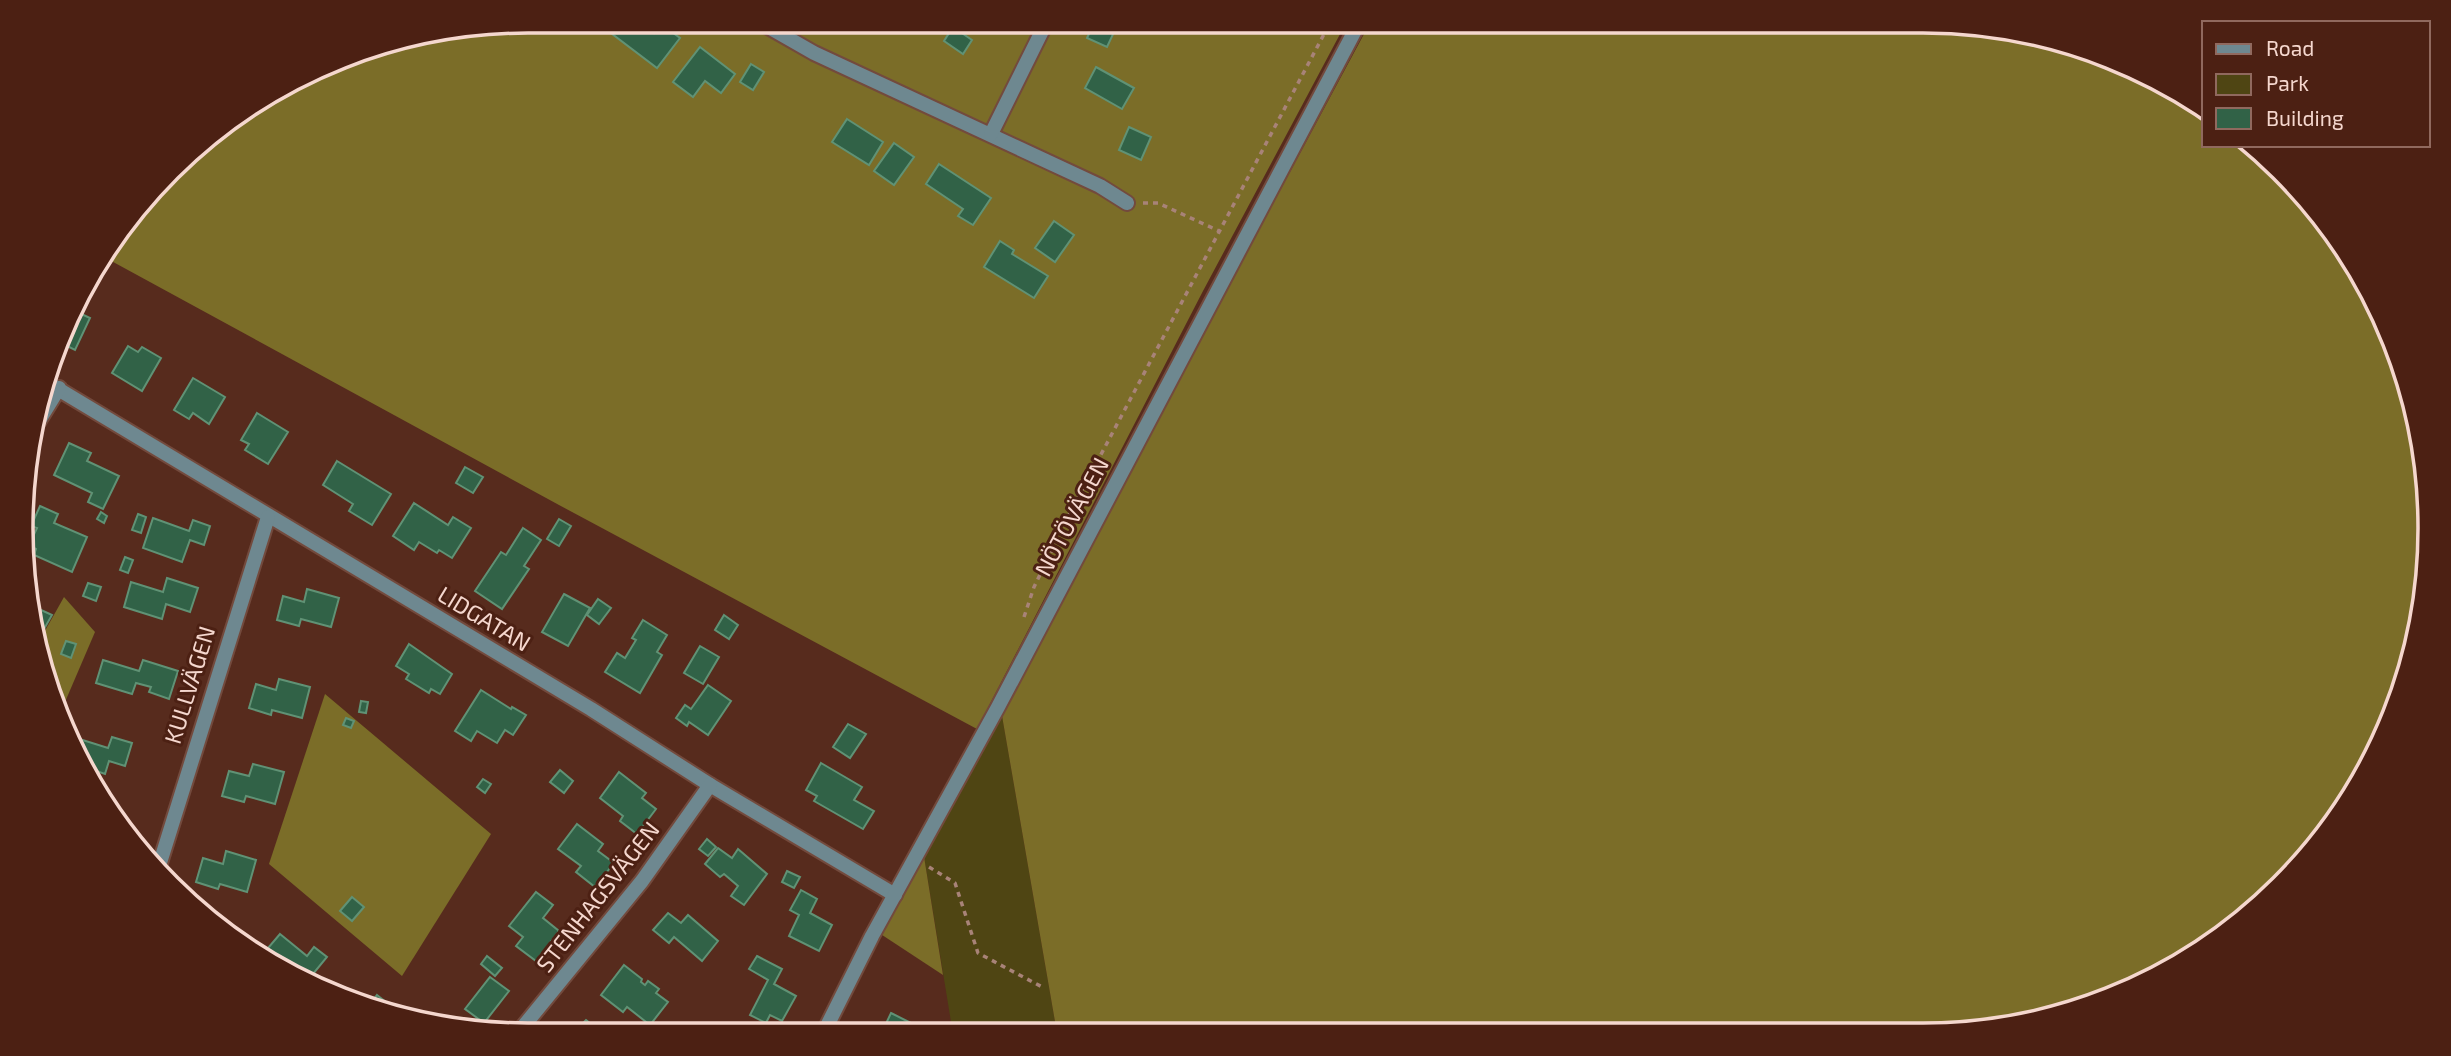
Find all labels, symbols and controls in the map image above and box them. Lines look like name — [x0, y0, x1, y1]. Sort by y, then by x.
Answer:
legend — [2202, 21, 2430, 147]
text: Road — [2266, 35, 2314, 60]
text: Park — [2266, 70, 2309, 95]
text: Building — [2266, 105, 2344, 130]
street label: NÖTÖVÄGEN — [1028, 452, 1114, 581]
street label: LIDGATAN — [433, 580, 536, 657]
street label: KULLVÄGEN — [158, 622, 220, 747]
street label: STENHAGSVÄGEN — [530, 816, 665, 977]

